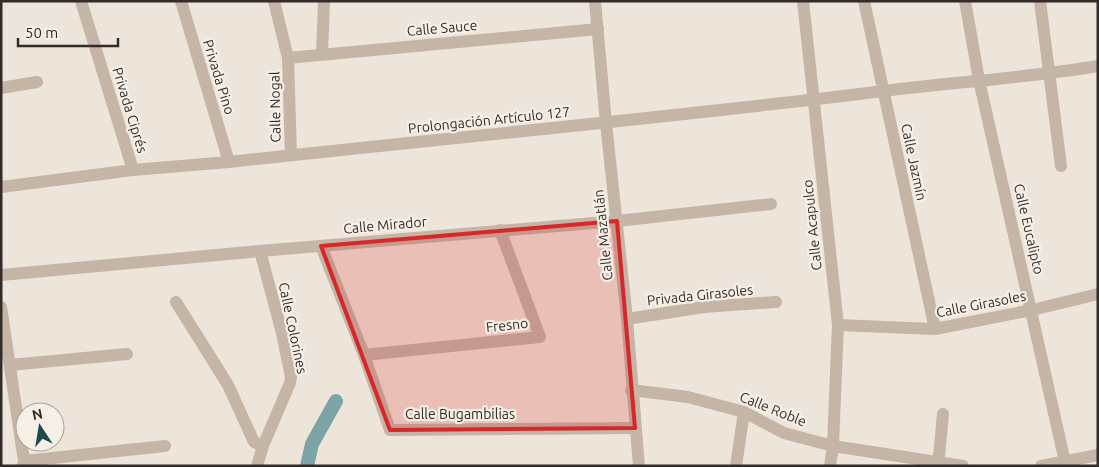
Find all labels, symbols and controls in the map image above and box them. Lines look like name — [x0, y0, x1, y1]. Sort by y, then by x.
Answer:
scale bar — [18, 15, 118, 47]
street label: Calle Sauce — [406, 17, 478, 39]
text: 50 m — [25, 24, 58, 41]
street label: Privada Pino — [200, 38, 238, 116]
street label: Privada Ciprés — [109, 65, 151, 155]
street label: Calle Nogal — [266, 71, 284, 143]
street label: Prolongación Artículo 127 — [407, 104, 571, 136]
street label: Calle Jazmín — [898, 122, 930, 202]
street label: Calle Acapulco — [799, 179, 825, 271]
street label: Calle Eucalipto — [1011, 182, 1047, 276]
street label: Calle Mazatlán — [590, 189, 616, 281]
street label: Calle Mirador — [343, 213, 428, 237]
street label: Calle Colorines — [275, 281, 311, 375]
street label: Privada Girasoles — [646, 281, 754, 309]
street label: Calle Girasoles — [935, 287, 1027, 321]
street label: Fresno — [485, 315, 529, 335]
street label: Calle Roble — [737, 388, 809, 430]
north arrow — [15, 402, 65, 452]
text: N — [31, 405, 44, 423]
street label: Calle Bugambilias — [405, 406, 515, 422]

